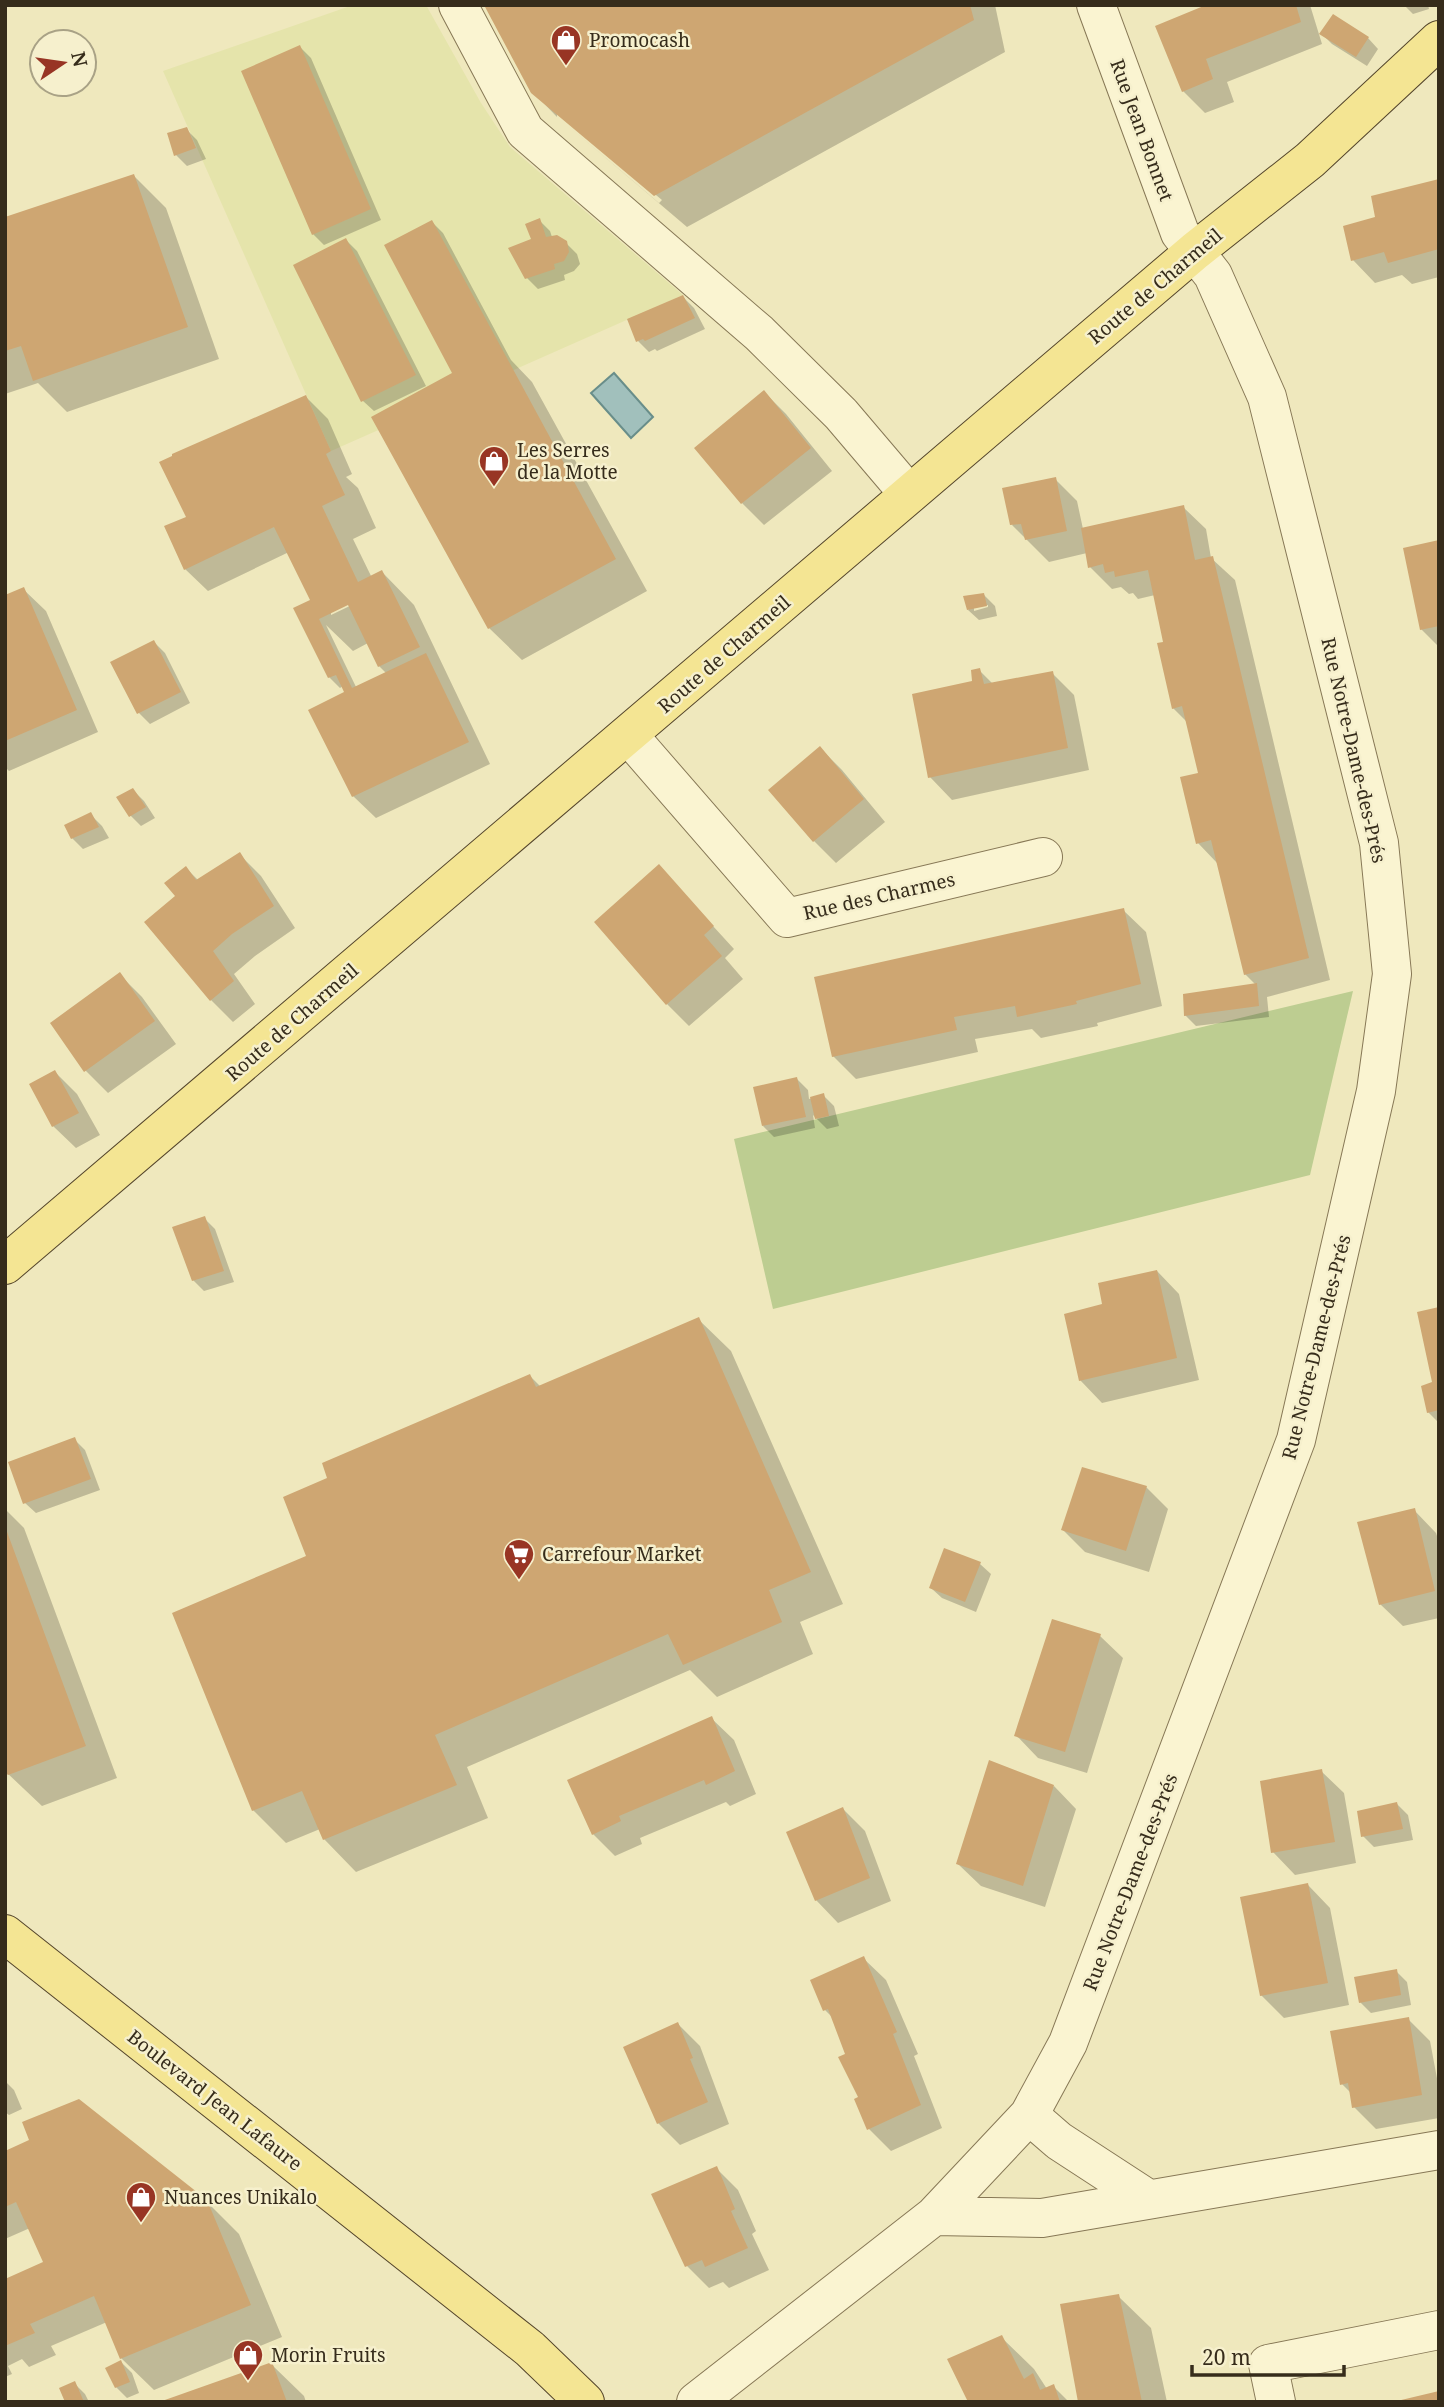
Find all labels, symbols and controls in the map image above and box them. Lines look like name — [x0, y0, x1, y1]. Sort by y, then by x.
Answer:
shop icon: Promocash — [549, 23, 583, 67]
place label: Promocash — [589, 27, 690, 53]
north arrow — [28, 28, 98, 98]
text: N — [65, 49, 94, 69]
street label: Rue Jean Bonnet — [1104, 55, 1180, 205]
street label: Route de Charmeil — [1082, 222, 1228, 350]
place label: Les Serres de la Motte — [517, 437, 618, 485]
shop icon: Les Serres de la Motte — [477, 444, 511, 488]
street label: Route de Charmeil — [652, 589, 796, 719]
street label: Rue Notre-Dame-des-Prés — [1315, 635, 1393, 865]
street label: Rue des Charmes — [801, 866, 957, 926]
street label: Route de Charmeil — [220, 957, 364, 1087]
street label: Rue Notre-Dame-des-Prés — [1275, 1232, 1357, 1462]
supermarket icon: Carrefour Market — [502, 1537, 536, 1581]
place label: Carrefour Market — [542, 1541, 702, 1567]
street label: Rue Notre-Dame-des-Prés — [1077, 1770, 1183, 1994]
street label: Boulevard Jean Lafaure — [122, 2024, 308, 2176]
shop icon: Nuances Unikalo — [124, 2180, 158, 2224]
place label: Nuances Unikalo — [164, 2184, 317, 2210]
scale bar — [1192, 2334, 1344, 2378]
shop icon: Morin Fruits — [231, 2338, 265, 2382]
place label: Morin Fruits — [271, 2342, 386, 2368]
text: 20 m — [1202, 2343, 1251, 2371]

